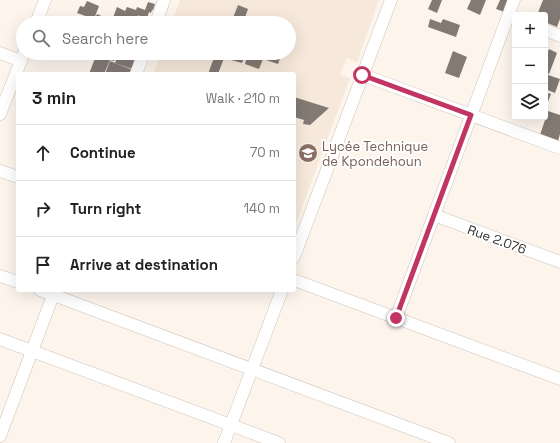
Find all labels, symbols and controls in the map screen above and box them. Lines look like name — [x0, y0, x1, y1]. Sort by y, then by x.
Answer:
map controls — [512, 12, 548, 120]
button: + — [512, 12, 548, 48]
search box — [16, 16, 296, 60]
icon: search — [30, 27, 52, 49]
text: Search here — [62, 29, 148, 48]
button: − — [512, 48, 548, 84]
route start — [353, 66, 371, 84]
button: layers — [512, 84, 548, 120]
text: 3 min — [32, 87, 76, 109]
text: Walk · 210 m — [206, 90, 280, 107]
place label: Lycée Technique de Kpondehoun — [322, 138, 428, 170]
icon: ahead — [32, 142, 54, 164]
school or university icon: Lycée Technique de Kpondehoun — [297, 142, 319, 164]
text: Continue — [70, 143, 136, 162]
text: 70 m — [250, 144, 280, 161]
icon: right — [32, 198, 54, 220]
text: Turn right — [70, 199, 141, 218]
text: 140 m — [244, 200, 280, 217]
street label: Rue 2.076 — [465, 221, 529, 258]
icon: arrive — [32, 254, 54, 276]
text: Arrive at destination — [70, 255, 218, 274]
route end — [387, 309, 405, 327]

